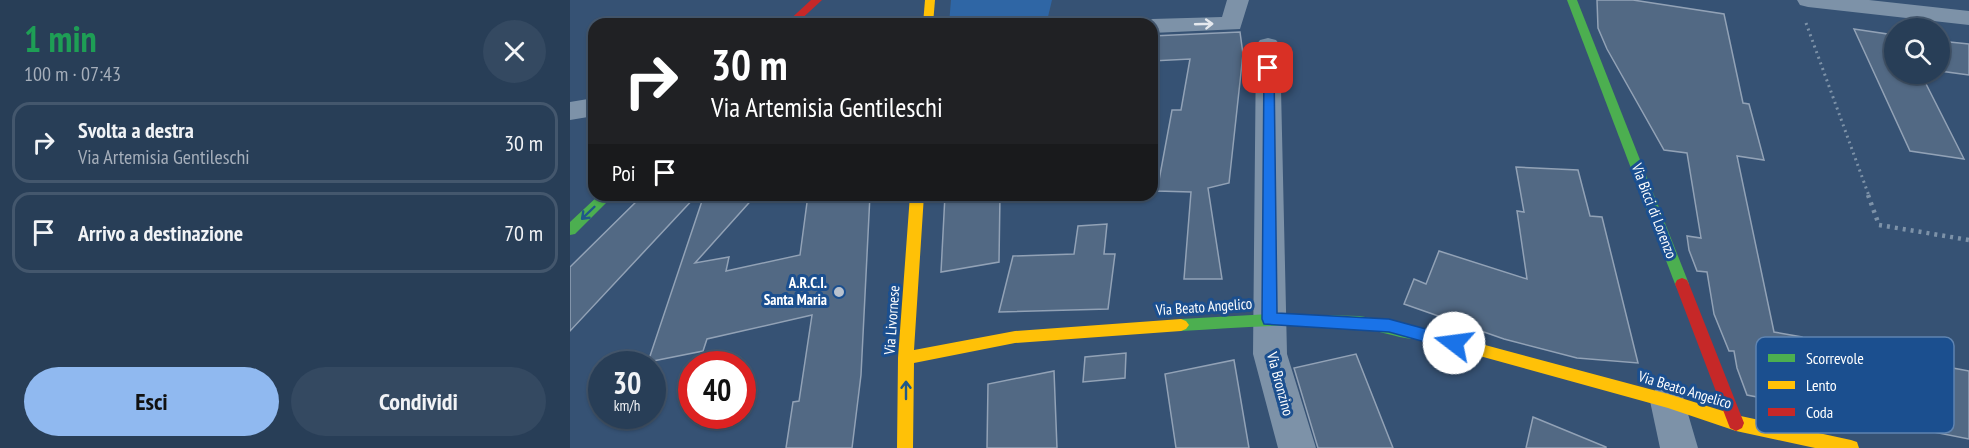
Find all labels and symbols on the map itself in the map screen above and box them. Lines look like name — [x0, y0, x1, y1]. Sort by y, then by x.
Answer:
one-way arrow — [1194, 19, 1214, 30]
pin — [1242, 42, 1293, 93]
street label: Via Bicci di Lorenzo — [1627, 160, 1681, 261]
one-way arrow — [581, 205, 596, 220]
place label: A.R.C.I. Santa Maria — [764, 273, 827, 309]
marker: A.R.C.I. Santa Maria — [832, 285, 846, 299]
street label: Via Livornese — [880, 285, 903, 356]
street label: Via Beato Angelico — [1154, 294, 1253, 319]
position arrow — [1422, 311, 1486, 375]
legend — [1756, 337, 1954, 433]
text: Scorrevole — [1806, 348, 1864, 368]
street label: Via Bronzino — [1263, 349, 1298, 418]
speed limit sign: 40 — [678, 351, 756, 429]
street label: Via Beato Angelico — [1635, 366, 1734, 413]
text: Lento — [1806, 375, 1837, 395]
one-way arrow — [900, 380, 912, 400]
text: Coda — [1806, 402, 1833, 422]

